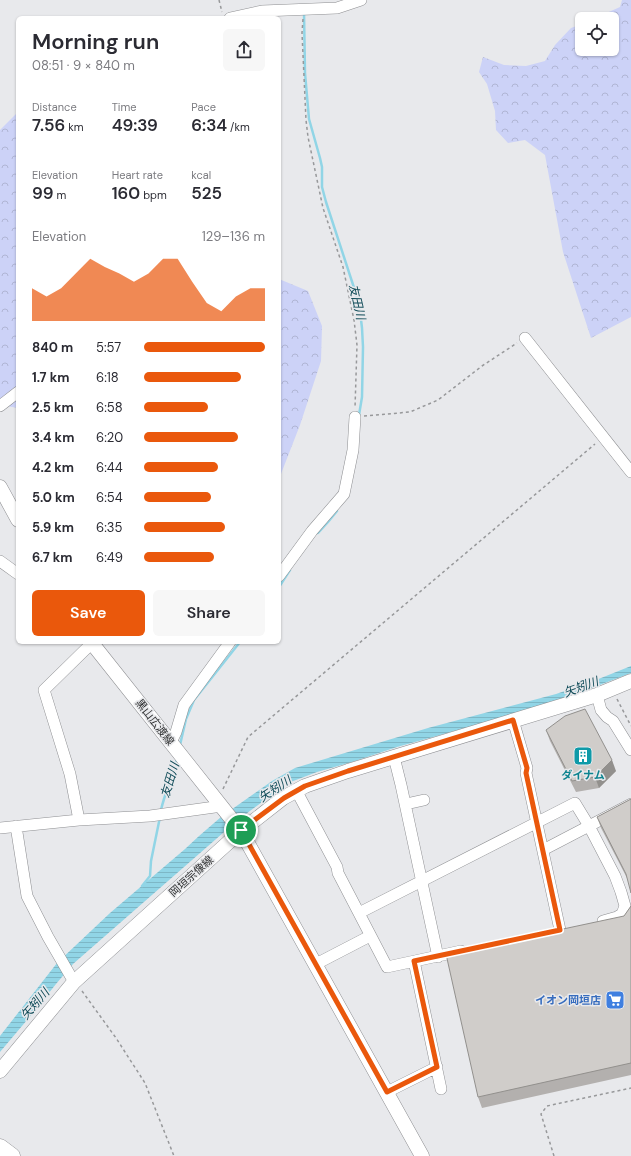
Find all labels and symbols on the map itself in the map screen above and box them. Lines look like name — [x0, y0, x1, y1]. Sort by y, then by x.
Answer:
water label: 友田川 — [345, 283, 369, 323]
water label: 矢矧川 — [561, 673, 603, 701]
street label: 黒山広渡線 — [133, 696, 177, 748]
building icon: ダイナム — [572, 745, 594, 767]
water label: 友田川 — [157, 759, 183, 800]
place label: ダイナム — [561, 768, 605, 782]
water label: 矢矧川 — [256, 771, 296, 806]
pin — [224, 813, 258, 847]
street label: 岡垣宗像線 — [166, 852, 216, 900]
water label: 矢矧川 — [17, 984, 54, 1023]
supermarket icon: イオン岡垣店 — [604, 989, 626, 1011]
place label: イオン岡垣店 — [535, 993, 601, 1007]

